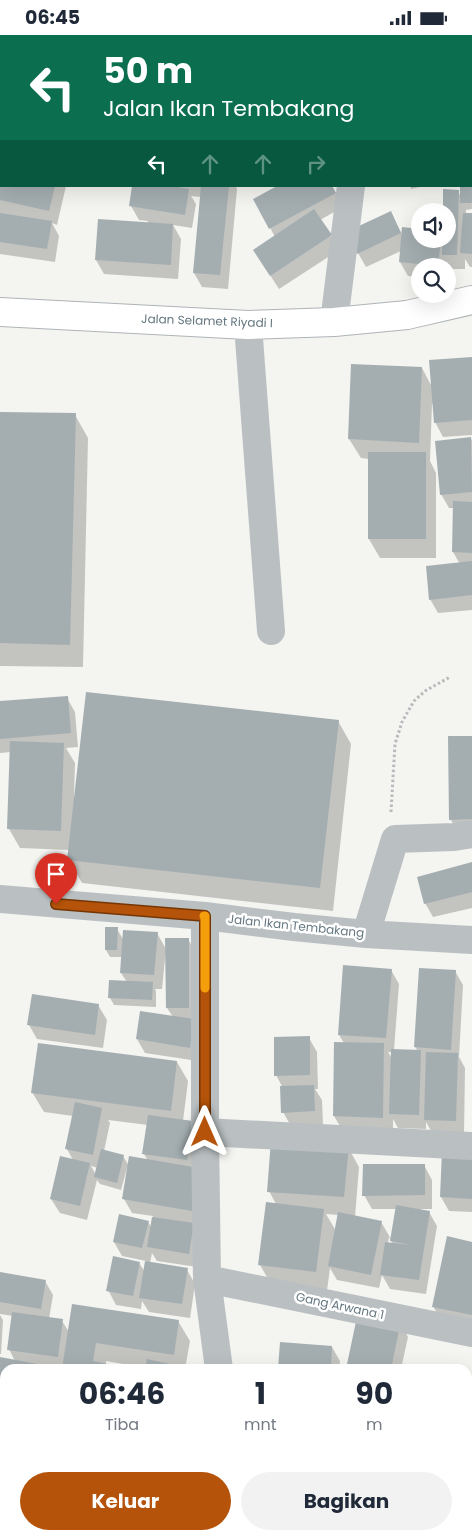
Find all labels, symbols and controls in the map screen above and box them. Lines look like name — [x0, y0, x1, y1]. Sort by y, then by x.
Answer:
text: 06:45 — [25, 4, 80, 31]
text: 50 m — [103, 46, 193, 95]
icon: left — [20, 55, 85, 120]
text: Jalan Ikan Tembakang — [103, 93, 354, 124]
icon: left — [143, 150, 171, 178]
icon: ahead — [196, 150, 224, 178]
icon: ahead — [249, 150, 277, 178]
icon: right — [302, 150, 330, 178]
map controls — [411, 203, 456, 303]
button: sound — [411, 203, 456, 248]
button: search — [411, 258, 456, 303]
street label: Jalan Selamet Riyadi I — [141, 310, 273, 331]
pin — [35, 853, 77, 904]
icon: arrive — [42, 860, 70, 888]
street label: Jalan Ikan Tembakang — [227, 910, 365, 941]
position arrow — [178, 1105, 230, 1157]
street label: Gang Arwana 1 — [294, 1288, 386, 1323]
text: 06:46 — [79, 1372, 165, 1415]
text: 1 — [255, 1372, 266, 1415]
text: 90 — [355, 1372, 393, 1415]
text: Tiba — [105, 1413, 139, 1436]
text: mnt — [244, 1413, 277, 1436]
text: m — [366, 1413, 383, 1436]
button: Keluar — [20, 1472, 231, 1530]
button: Bagikan — [241, 1472, 452, 1530]

